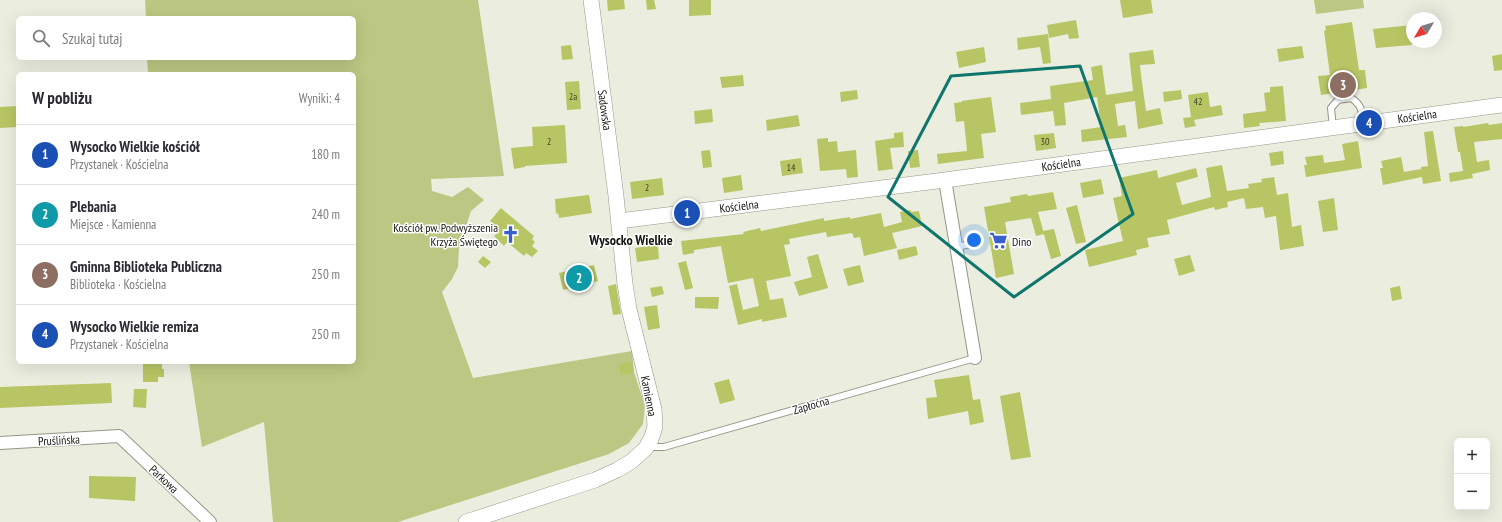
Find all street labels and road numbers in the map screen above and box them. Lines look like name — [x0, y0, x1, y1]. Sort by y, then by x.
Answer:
street label: Sadowska — [595, 89, 615, 131]
street label: Kościelna — [1396, 106, 1438, 126]
street label: Kościelna — [1040, 154, 1082, 174]
street label: Kościelna — [719, 196, 760, 216]
street label: Kamienna — [638, 374, 660, 418]
street label: Zapłoćna — [791, 393, 831, 417]
street label: Pruślińska — [38, 431, 80, 449]
street label: Parkowa — [146, 462, 182, 496]

